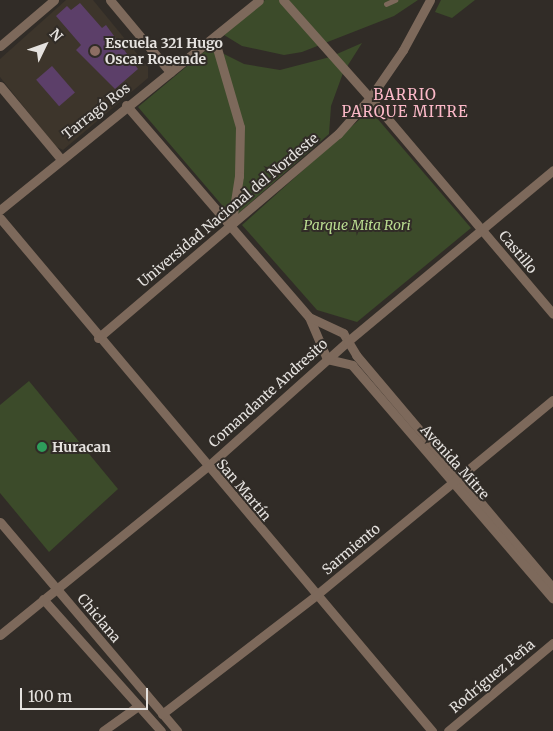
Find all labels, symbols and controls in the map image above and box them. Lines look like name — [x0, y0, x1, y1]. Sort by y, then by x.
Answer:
north arrow — [20, 20, 70, 70]
text: N — [46, 25, 67, 45]
place label: Escuela 321 Hugo Oscar Rosende — [105, 35, 223, 68]
marker: Escuela 321 Hugo Oscar Rosende — [89, 45, 101, 57]
street label: Tarragó Ros — [59, 79, 133, 143]
district label: BARRIO PARQUE MITRE — [340, 85, 470, 120]
street label: Universidad Nacional del Nordeste — [135, 130, 321, 290]
park label: Parque Mita Rori — [303, 217, 411, 233]
street label: Castillo — [495, 227, 541, 277]
street label: Comandante Andresito — [205, 335, 331, 451]
street label: Avenida Mitre — [417, 421, 493, 503]
place label: Huracan — [52, 439, 111, 455]
marker: Huracan — [36, 441, 48, 453]
street label: San Martín — [213, 456, 275, 524]
street label: Sarmiento — [319, 520, 383, 578]
street label: Chiclana — [74, 590, 124, 646]
street label: Rodríguez Peña — [446, 636, 538, 716]
scale bar — [22, 678, 150, 710]
text: 100 m — [28, 687, 72, 706]

